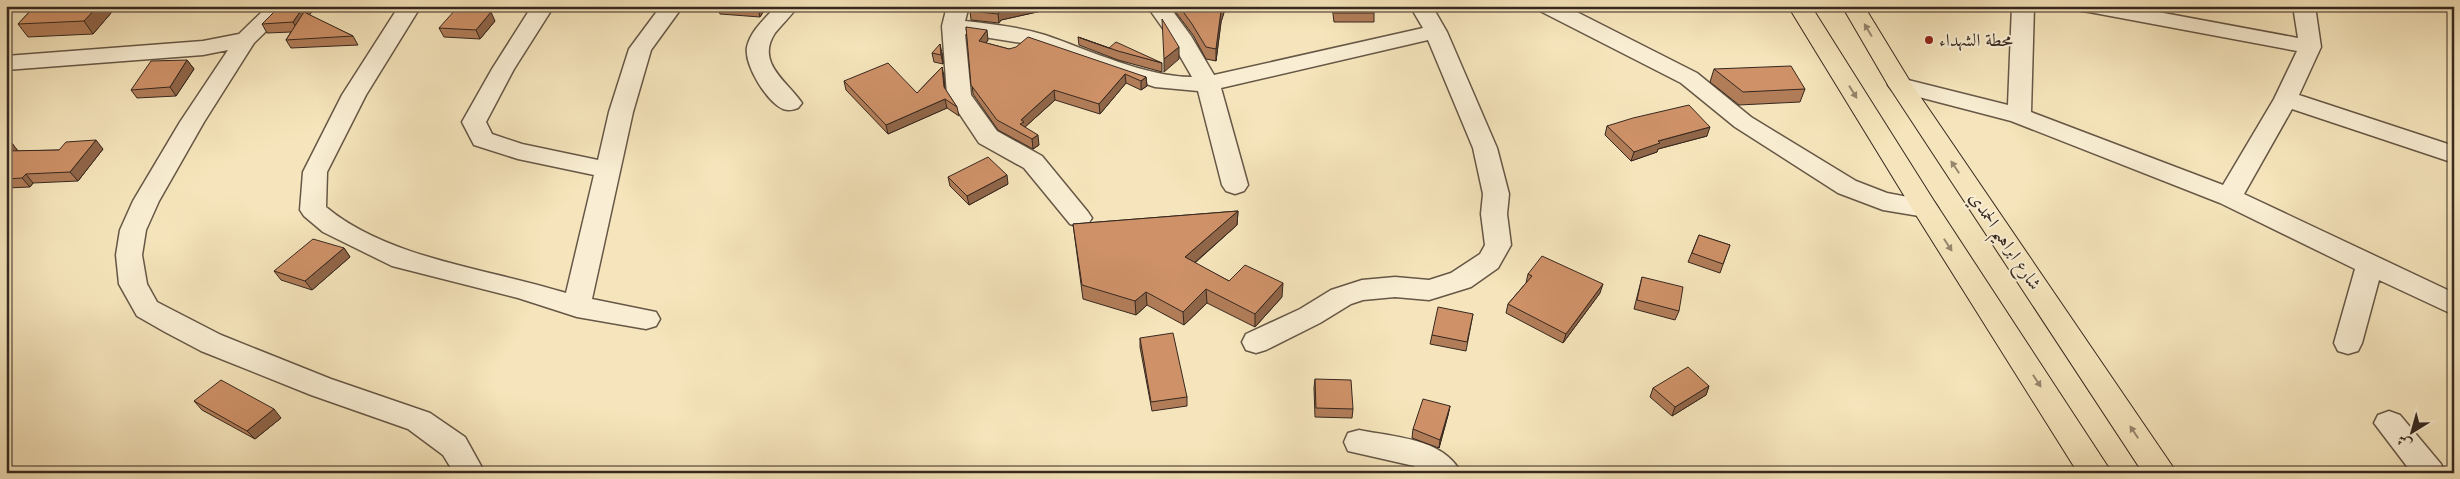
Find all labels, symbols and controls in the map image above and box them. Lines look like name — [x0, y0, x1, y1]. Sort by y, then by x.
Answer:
one-way arrow — [1863, 23, 1872, 37]
place label: محطة الشهداء — [1939, 28, 2013, 53]
marker: محطة الشهداء — [1923, 34, 1935, 46]
one-way arrow — [1848, 86, 1857, 99]
one-way arrow — [1950, 160, 1960, 173]
street label: شارع ابراهيم الحمدي — [1959, 187, 2047, 298]
one-way arrow — [1944, 238, 1953, 251]
one-way arrow — [2032, 374, 2041, 388]
north arrow — [2388, 406, 2438, 456]
one-way arrow — [2129, 426, 2139, 439]
text: ش — [2393, 430, 2416, 454]

